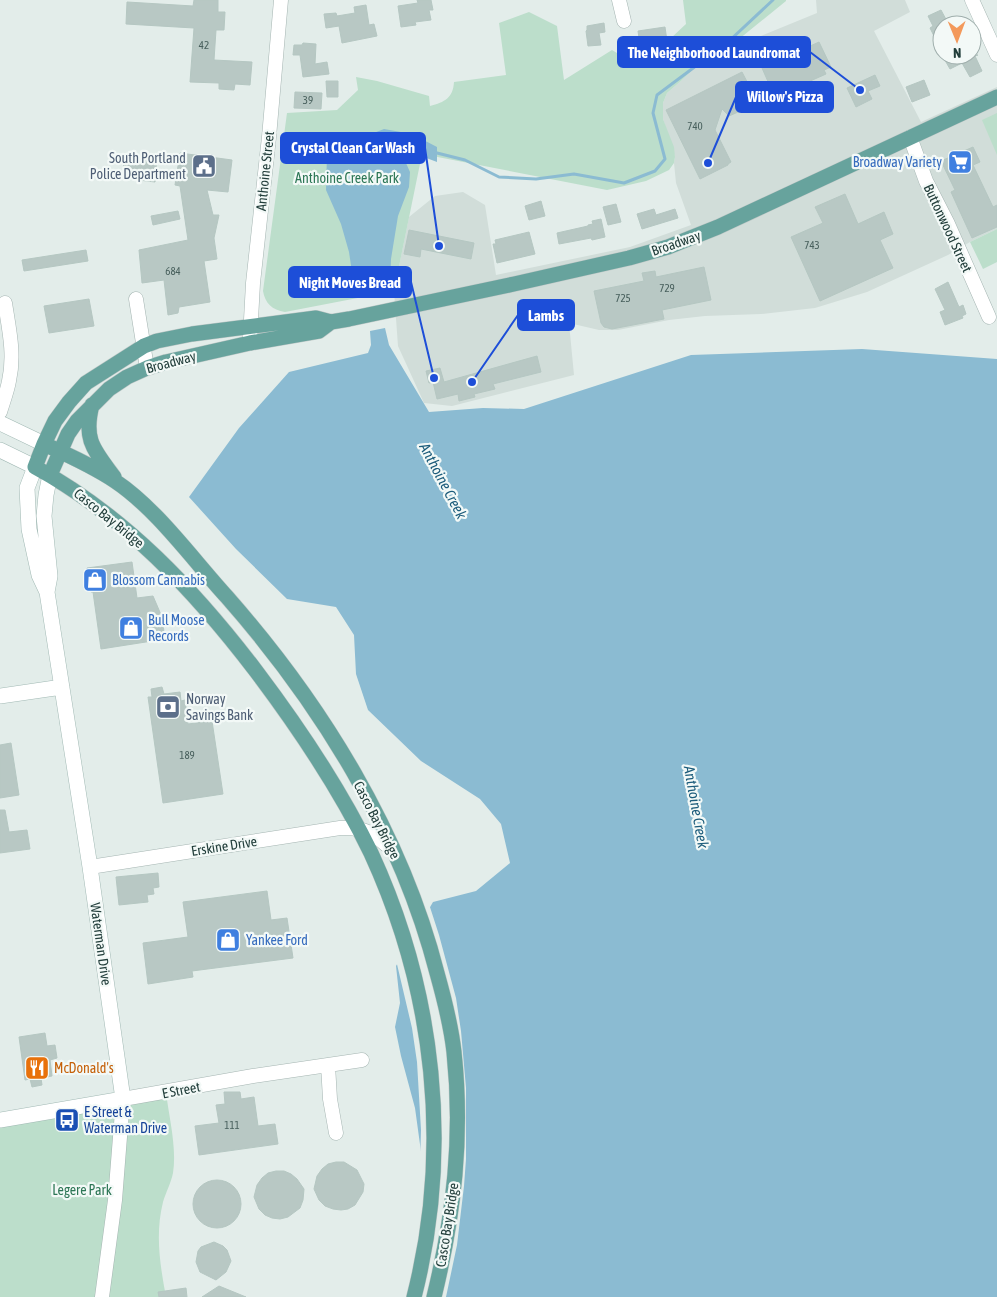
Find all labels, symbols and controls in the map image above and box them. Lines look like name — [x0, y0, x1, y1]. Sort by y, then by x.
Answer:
north arrow — [932, 15, 982, 65]
callout: The Neighborhood Laundromat — [618, 37, 810, 67]
house number: 42 — [199, 39, 209, 51]
text: The Neighborhood Laundromat — [628, 44, 801, 61]
text: N — [953, 45, 961, 61]
callout: Willow's Pizza — [736, 82, 833, 112]
text: Willow's Pizza — [746, 88, 823, 105]
house number: 39 — [303, 94, 313, 106]
house number: 740 — [687, 120, 703, 132]
street label: Anthoine Street — [253, 130, 277, 212]
callout: Crystal Clean Car Wash — [281, 133, 425, 163]
text: Crystal Clean Car Wash — [291, 139, 415, 156]
supermarket icon: Broadway Variety — [947, 149, 973, 175]
place label: South Portland Police Department — [90, 150, 186, 182]
public building icon: South Portland Police Department — [191, 153, 217, 179]
place label: Broadway Variety — [853, 154, 942, 170]
park label: Anthoine Creek Park — [295, 170, 399, 186]
street label: Buttonwood Street — [921, 181, 975, 275]
street label: Broadway — [649, 227, 703, 259]
house number: 743 — [804, 239, 820, 251]
house number: 684 — [165, 265, 181, 277]
callout: Night Moves Bread — [289, 267, 411, 297]
text: Night Moves Bread — [299, 274, 401, 291]
house number: 729 — [659, 282, 675, 294]
house number: 725 — [615, 292, 631, 304]
callout: Lambs — [518, 300, 574, 330]
text: Lambs — [528, 307, 565, 324]
street label: Broadway — [144, 348, 198, 376]
water label: Anthoine Creek — [416, 439, 471, 522]
street label: Casco Bay Bridge — [71, 485, 147, 551]
shop icon: Blossom Cannabis — [82, 567, 108, 593]
place label: Blossom Cannabis — [112, 572, 205, 588]
place label: Bull Moose Records — [148, 612, 205, 644]
shop icon: Bull Moose Records — [118, 615, 144, 641]
place label: Norway Savings Bank — [186, 691, 253, 723]
bank icon: Norway Savings Bank — [155, 694, 181, 720]
house number: 189 — [179, 749, 195, 761]
water label: Anthoine Creek — [681, 763, 712, 850]
street label: Casco Bay Bridge — [351, 779, 403, 861]
street label: Erskine Drive — [190, 833, 258, 859]
street label: Waterman Drive — [87, 902, 115, 986]
shop icon: Yankee Ford — [215, 927, 241, 953]
place label: Yankee Ford — [246, 932, 308, 948]
restaurant icon: McDonald's — [24, 1055, 50, 1081]
place label: McDonald's — [54, 1060, 114, 1076]
street label: E Street — [161, 1078, 201, 1102]
place label: E Street & Waterman Drive — [84, 1104, 167, 1136]
bus stop icon: E Street & Waterman Drive — [54, 1107, 80, 1133]
house number: 111 — [224, 1119, 240, 1131]
park label: Legere Park — [52, 1182, 112, 1198]
street label: Casco Bay Bridge — [432, 1182, 462, 1268]

